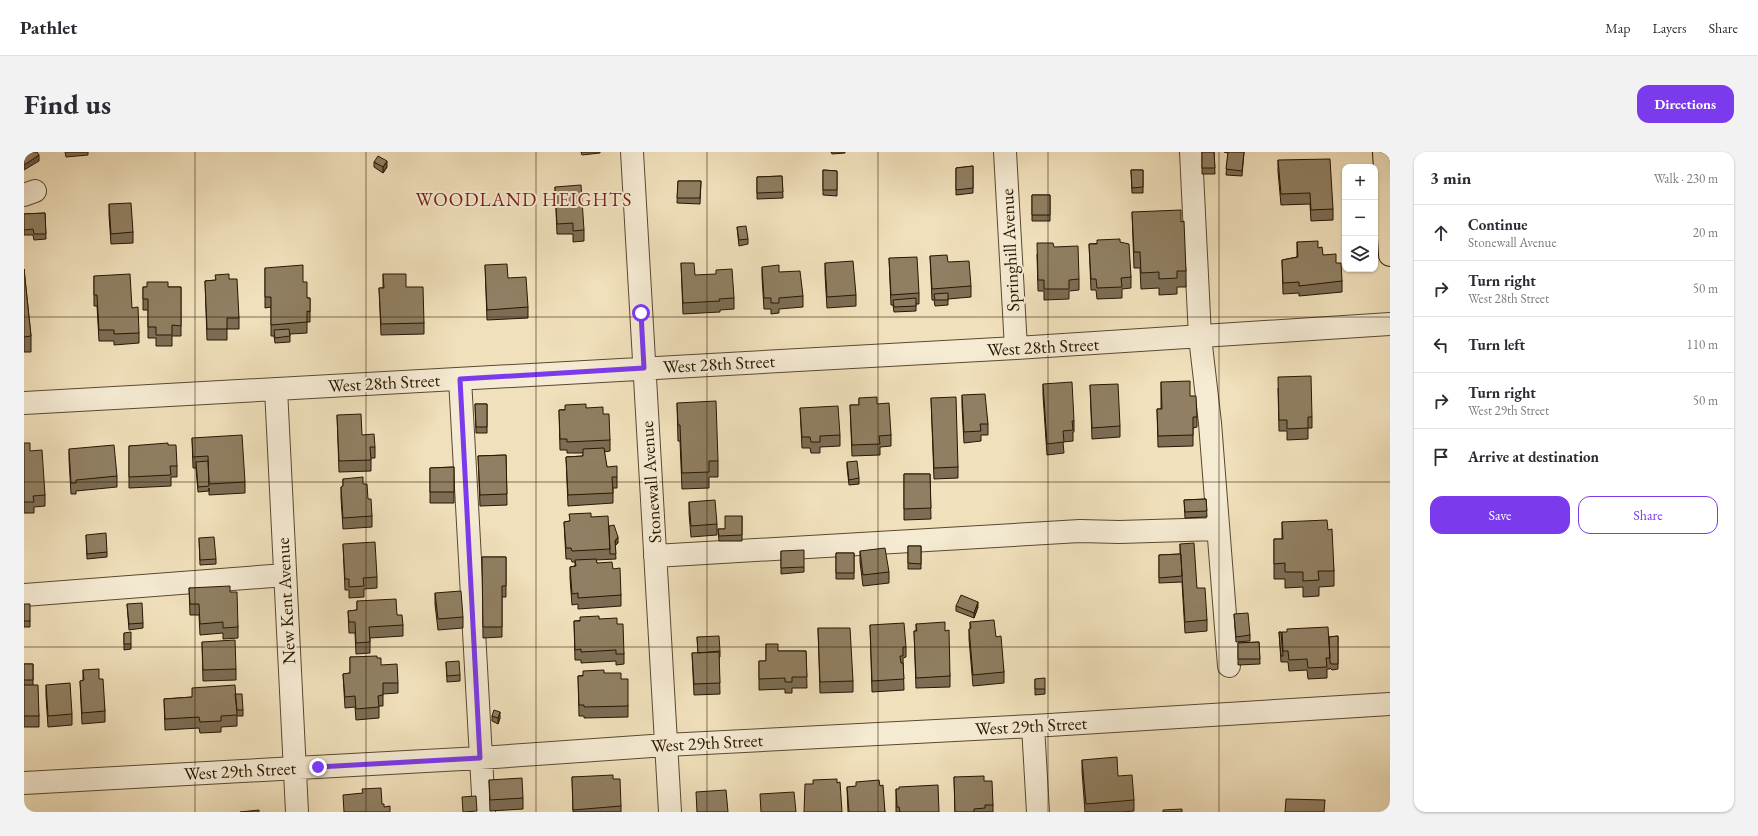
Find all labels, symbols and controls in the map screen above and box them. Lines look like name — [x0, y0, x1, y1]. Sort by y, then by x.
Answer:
text: Pathlet — [20, 15, 77, 40]
text: Map — [1605, 19, 1630, 37]
text: Layers — [1652, 19, 1687, 37]
text: Share — [1709, 19, 1738, 37]
button: Directions — [1637, 85, 1734, 123]
text: Find us — [24, 86, 111, 122]
map controls — [1342, 164, 1378, 272]
button: + — [1342, 164, 1378, 200]
text: 3 min — [1430, 167, 1471, 189]
text: Walk · 230 m — [1654, 170, 1718, 187]
district label: WOODLAND HEIGHTS — [416, 187, 632, 212]
street label: Springhill Avenue — [995, 188, 1024, 312]
button: − — [1342, 200, 1378, 236]
text: Continue — [1468, 215, 1528, 234]
icon: ahead — [1430, 222, 1452, 244]
text: 20 m — [1693, 224, 1718, 241]
text: Stonewall Avenue — [1468, 234, 1557, 251]
button: layers — [1342, 236, 1378, 272]
text: Turn right — [1468, 271, 1536, 290]
icon: right — [1430, 278, 1452, 300]
text: 50 m — [1693, 280, 1718, 297]
text: West 28th Street — [1468, 290, 1549, 307]
route start — [632, 304, 650, 322]
street label: West 28th Street — [986, 332, 1100, 361]
icon: left — [1430, 334, 1452, 356]
text: Turn left — [1468, 335, 1525, 354]
text: 110 m — [1687, 336, 1718, 353]
street label: West 28th Street — [662, 349, 776, 378]
street label: West 28th Street — [327, 368, 441, 397]
text: Turn right — [1468, 383, 1536, 402]
icon: right — [1430, 390, 1452, 412]
text: 50 m — [1693, 392, 1718, 409]
text: West 29th Street — [1468, 402, 1549, 419]
street label: Stonewall Avenue — [635, 420, 666, 544]
icon: arrive — [1430, 446, 1452, 468]
text: Arrive at destination — [1468, 447, 1599, 466]
button: Save — [1430, 496, 1570, 534]
button: Share — [1578, 496, 1718, 534]
street label: New Kent Avenue — [271, 537, 300, 665]
street label: West 29th Street — [974, 711, 1088, 740]
street label: West 29th Street — [650, 728, 764, 757]
street label: West 29th Street — [183, 756, 297, 785]
route end — [309, 758, 327, 776]

